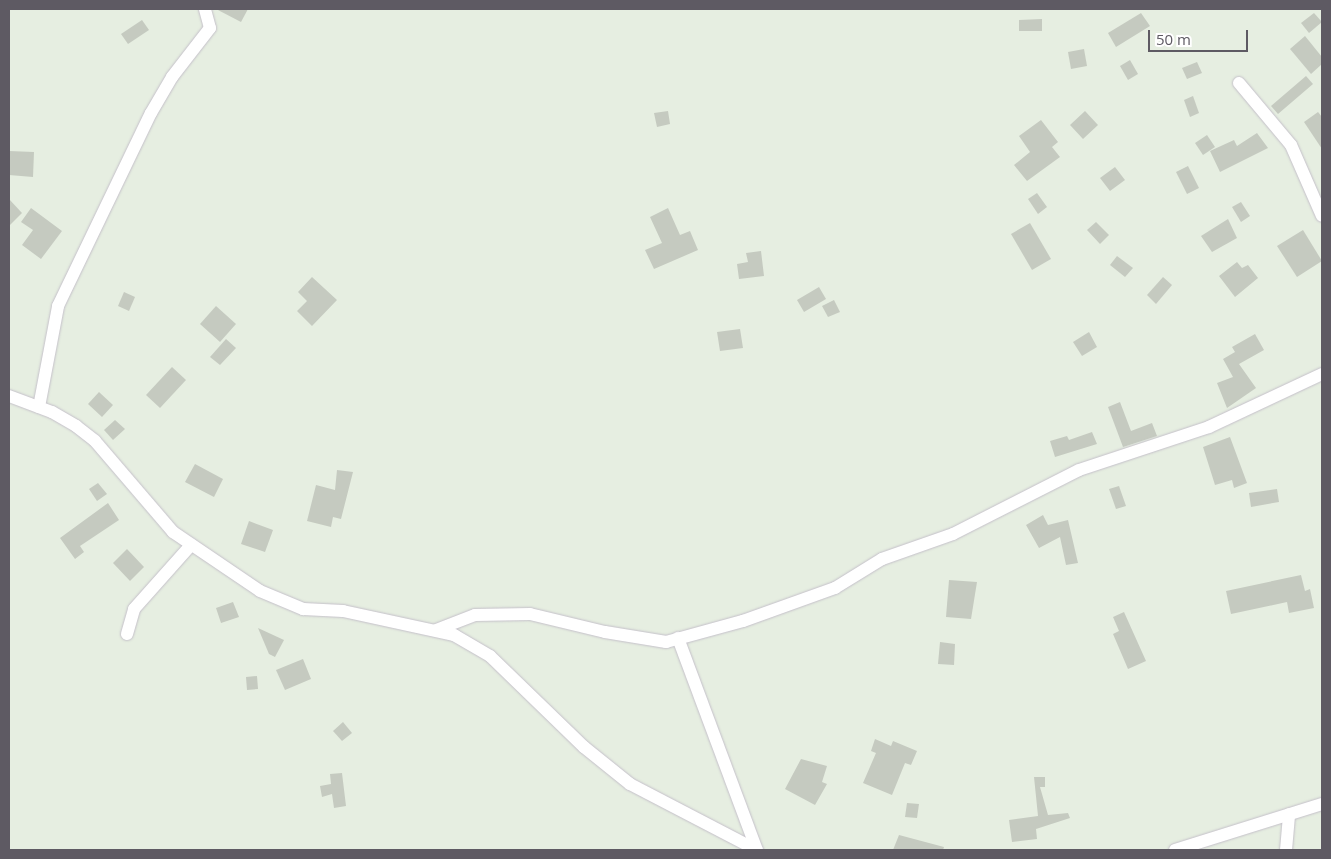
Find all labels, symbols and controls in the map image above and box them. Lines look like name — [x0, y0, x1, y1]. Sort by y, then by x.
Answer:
scale bar — [1151, 20, 1251, 52]
text: 50 m — [1156, 29, 1191, 49]

